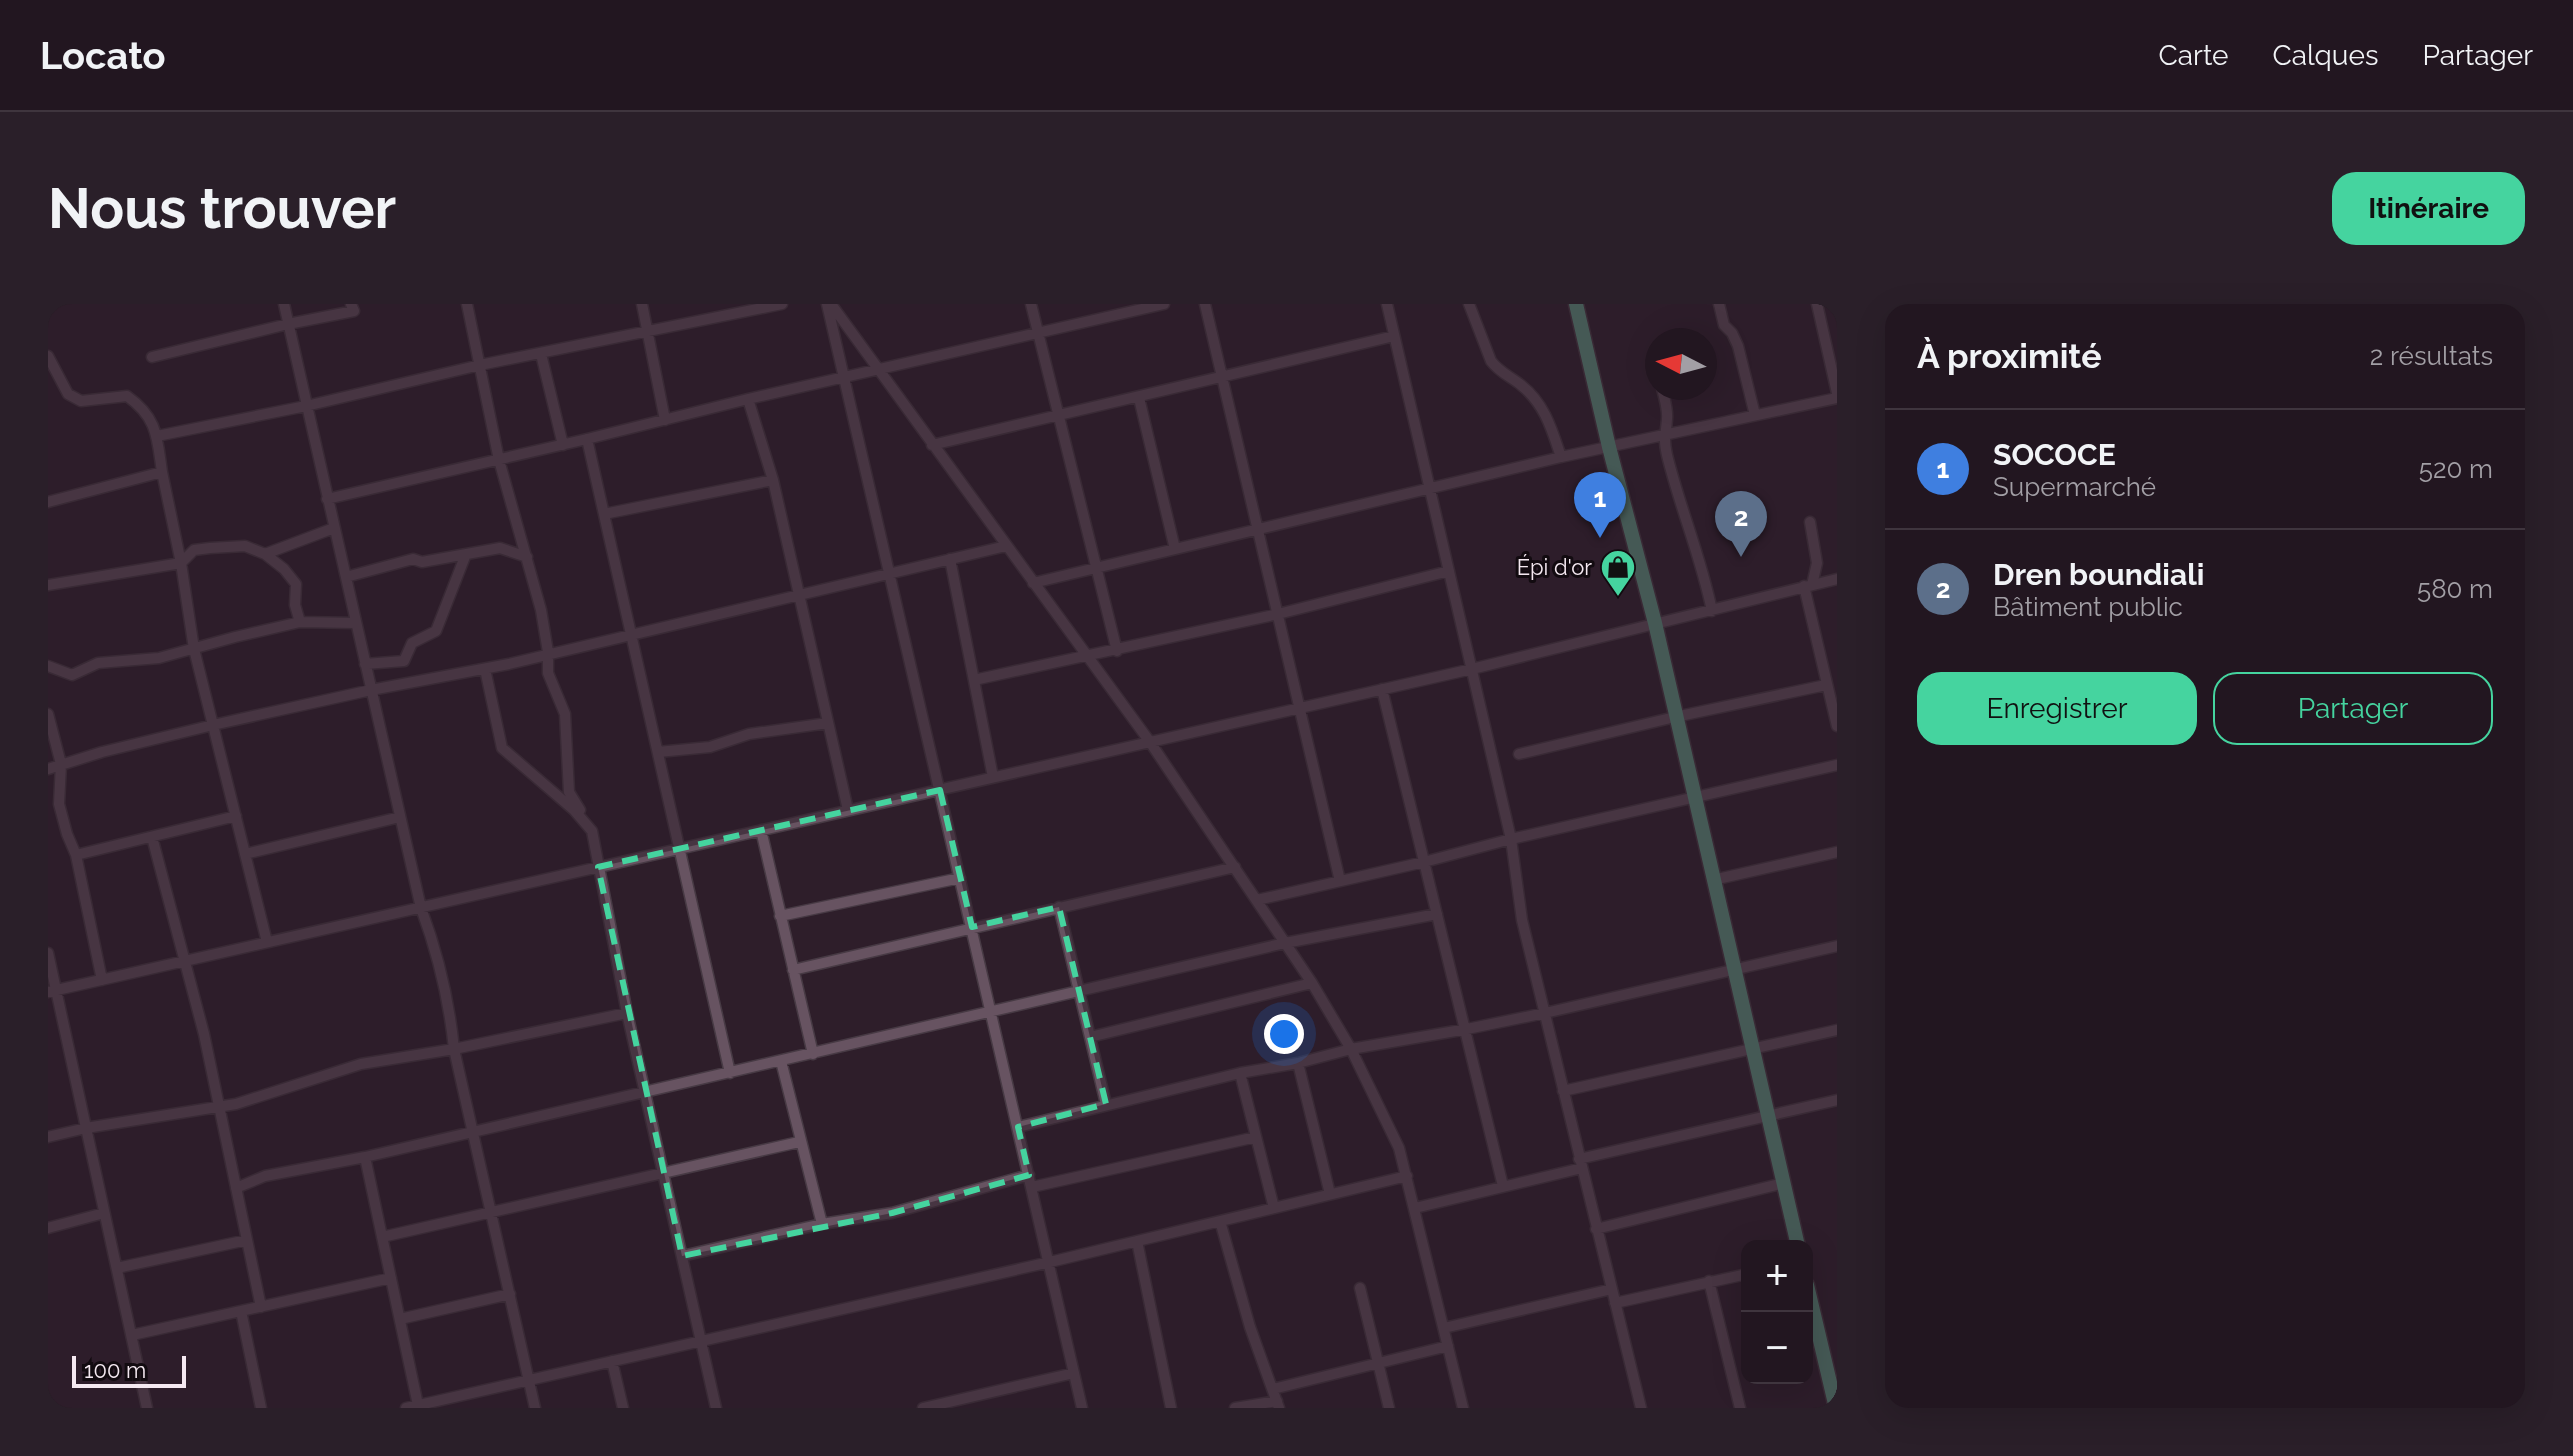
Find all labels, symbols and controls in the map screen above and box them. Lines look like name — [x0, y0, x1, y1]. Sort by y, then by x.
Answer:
text: Locato — [40, 33, 166, 78]
text: Carte — [2159, 39, 2228, 72]
text: Calques — [2272, 39, 2378, 72]
text: Partager — [2422, 39, 2533, 72]
button: Itinéraire — [2332, 172, 2525, 245]
text: Nous trouver — [48, 175, 396, 241]
north arrow — [1645, 328, 1717, 400]
text: À proximité — [1917, 336, 2102, 376]
text: 2 résultats — [2370, 341, 2493, 371]
text: SOCOCE — [1993, 437, 2116, 472]
text: 1 — [1937, 454, 1949, 484]
text: 520 m — [2419, 454, 2493, 484]
pin: 1 — [1574, 472, 1626, 538]
text: Supermarché — [1993, 472, 2156, 502]
pin: 2 — [1715, 491, 1767, 557]
shop icon: Épi d'or — [1599, 548, 1637, 598]
place label: Épi d'or — [1517, 554, 1592, 580]
text: Dren boundiali — [1993, 557, 2204, 592]
text: 2 — [1936, 574, 1950, 604]
text: 580 m — [2417, 574, 2493, 604]
text: Bâtiment public — [1993, 592, 2183, 622]
button: Enregistrer — [1917, 672, 2197, 745]
button: Partager — [2213, 672, 2493, 745]
your location — [1264, 1014, 1304, 1054]
map controls — [1741, 1240, 1813, 1384]
button: + — [1741, 1240, 1813, 1312]
button: − — [1741, 1312, 1813, 1384]
scale bar — [72, 1352, 186, 1388]
text: 100 m — [84, 1357, 146, 1383]

